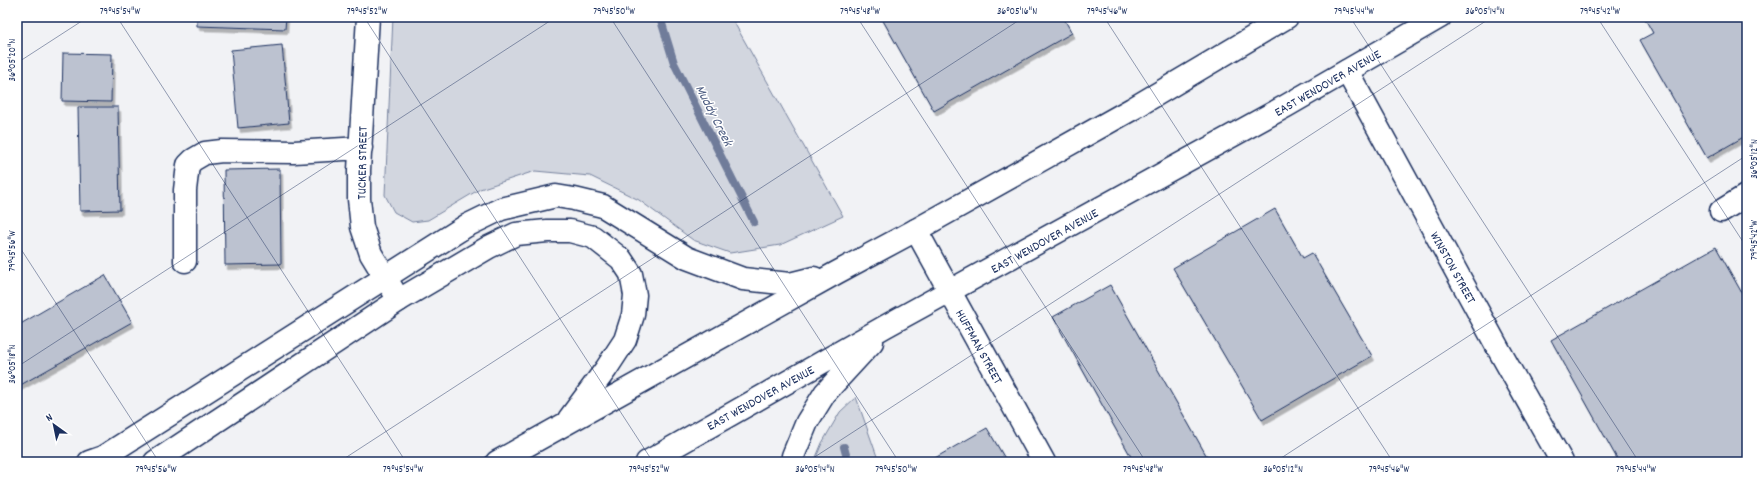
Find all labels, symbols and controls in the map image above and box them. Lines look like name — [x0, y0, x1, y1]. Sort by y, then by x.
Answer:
text: 79°45'54"W — [100, 5, 140, 19]
text: 79°45'52"W — [347, 5, 388, 19]
text: 79°45'50"W — [593, 5, 635, 19]
text: 79°45'48"W — [840, 5, 880, 19]
text: 36°05'16"N — [997, 5, 1037, 19]
text: 79°45'46"W — [1087, 5, 1128, 19]
text: 79°45'44"W — [1334, 5, 1374, 19]
text: 36°05'14"N — [1465, 5, 1505, 19]
text: 79°45'42"W — [1580, 5, 1620, 19]
text: 36°05'20"N — [6, 38, 20, 81]
street label: EAST WENDOVER AVENUE — [1271, 46, 1385, 122]
water label: Muddy Creek — [689, 82, 738, 151]
street label: TUCKER STREET — [353, 126, 374, 200]
text: 36°05'12"N — [1748, 139, 1762, 179]
street label: EAST WENDOVER AVENUE — [988, 205, 1102, 280]
text: 79°45'42"W — [1748, 220, 1762, 260]
street label: WINSTON STREET — [1424, 229, 1480, 308]
text: 79°45'56"W — [6, 230, 20, 272]
street label: HUFFMAN STREET — [949, 306, 1006, 388]
text: 36°05'18"N — [6, 344, 20, 384]
street label: EAST WENDOVER AVENUE — [704, 362, 818, 437]
north arrow — [34, 405, 74, 445]
text: N — [43, 410, 57, 426]
text: 79°45'56"W — [135, 463, 177, 477]
text: 79°45'54"W — [383, 463, 423, 477]
text: 79°45'52"W — [629, 463, 670, 477]
text: 36°05'14"N — [795, 463, 835, 477]
text: 79°45'50"W — [875, 463, 917, 477]
text: 79°45'48"W — [1123, 463, 1163, 477]
text: 36°05'12"N — [1263, 463, 1303, 477]
text: 79°45'46"W — [1369, 463, 1410, 477]
text: 79°45'44"W — [1616, 463, 1656, 477]

